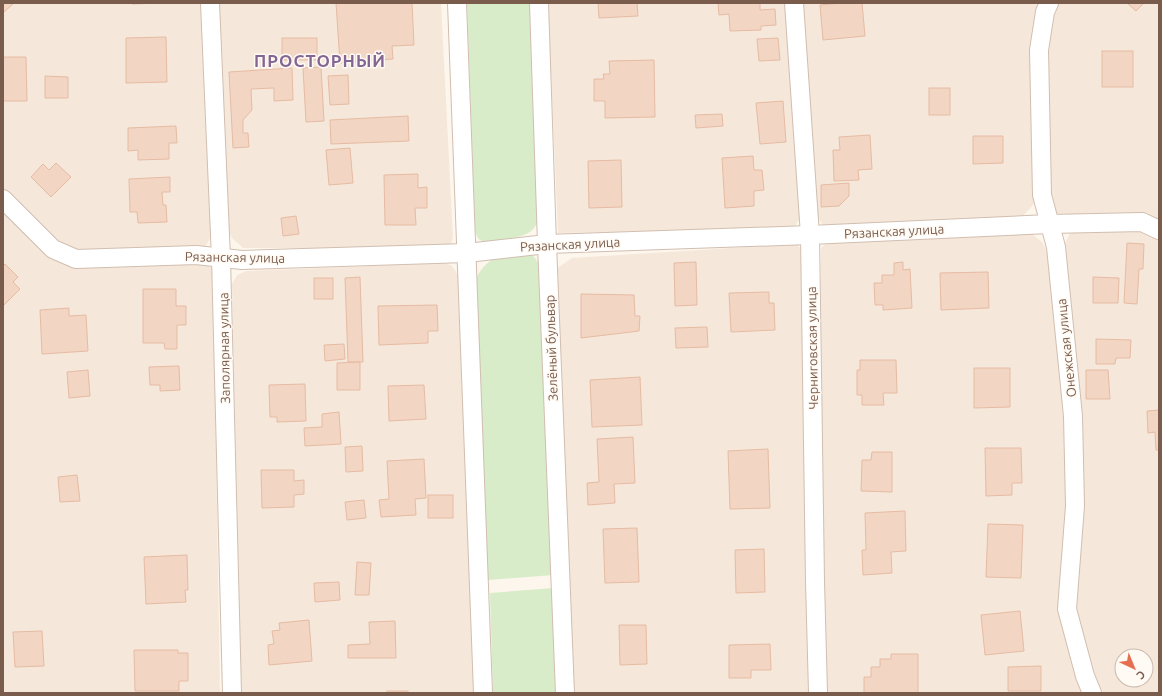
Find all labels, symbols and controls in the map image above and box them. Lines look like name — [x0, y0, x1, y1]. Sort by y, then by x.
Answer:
district label: ПРОСТОРНЫЙ — [254, 51, 386, 70]
street label: Рязанская улица — [844, 221, 944, 241]
street label: Рязанская улица — [520, 234, 620, 254]
street label: Рязанская улица — [185, 249, 285, 265]
street label: Черниговская улица — [804, 286, 820, 410]
street label: Заполярная улица — [216, 292, 232, 404]
street label: Зелёный бульвар — [542, 294, 560, 402]
street label: Онежская улица — [1054, 298, 1078, 398]
north arrow — [1114, 648, 1154, 688]
text: С — [1134, 668, 1148, 682]

